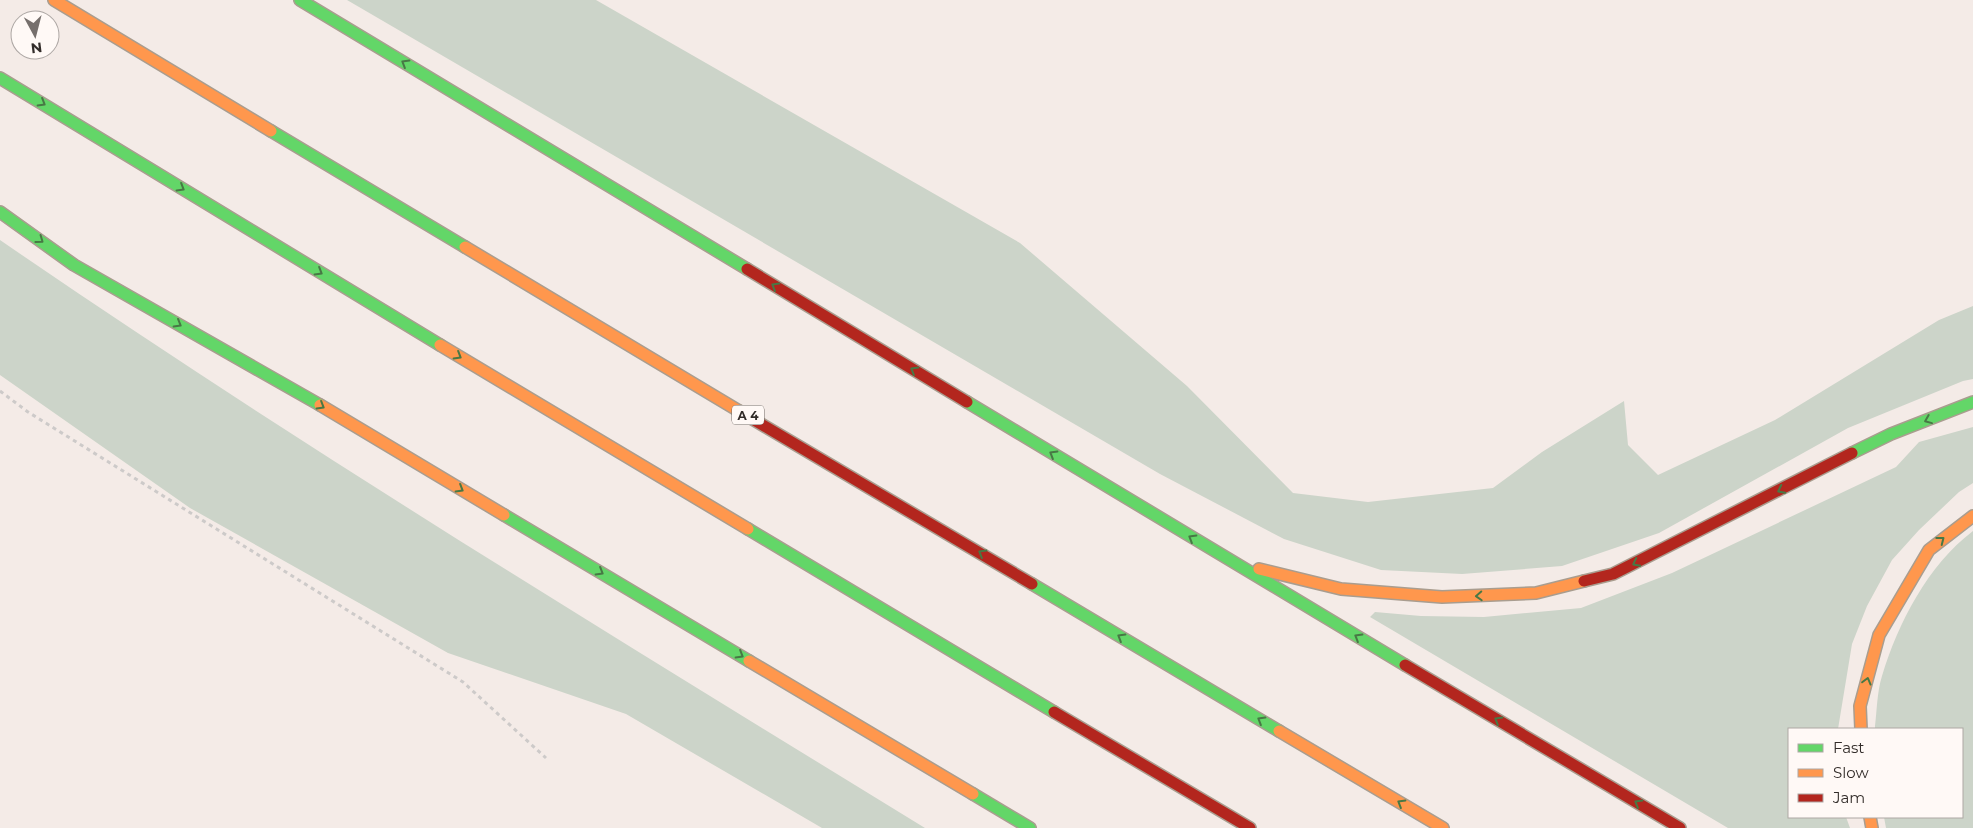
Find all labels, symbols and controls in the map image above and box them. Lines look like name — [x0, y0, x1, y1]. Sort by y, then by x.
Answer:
north arrow — [10, 10, 60, 60]
text: N — [30, 38, 43, 58]
one-way arrow — [402, 60, 411, 70]
one-way arrow — [36, 97, 45, 107]
one-way arrow — [175, 181, 184, 191]
one-way arrow — [34, 234, 43, 243]
one-way arrow — [314, 265, 323, 275]
one-way arrow — [771, 283, 780, 293]
one-way arrow — [173, 318, 182, 328]
one-way arrow — [453, 350, 462, 360]
one-way arrow — [910, 367, 919, 377]
one-way arrow — [315, 400, 324, 410]
road number: A 4 — [732, 406, 764, 424]
one-way arrow — [1924, 413, 1933, 424]
one-way arrow — [1049, 451, 1058, 461]
one-way arrow — [455, 483, 464, 493]
one-way arrow — [1777, 483, 1786, 494]
one-way arrow — [1189, 535, 1198, 545]
one-way arrow — [1936, 537, 1945, 546]
one-way arrow — [978, 550, 987, 560]
one-way arrow — [1632, 557, 1641, 567]
one-way arrow — [594, 566, 603, 576]
one-way arrow — [1474, 590, 1482, 601]
one-way arrow — [1118, 633, 1127, 643]
one-way arrow — [1355, 634, 1364, 644]
one-way arrow — [734, 649, 743, 659]
one-way arrow — [1861, 677, 1872, 686]
one-way arrow — [1258, 716, 1267, 726]
one-way arrow — [1494, 717, 1503, 727]
legend — [1788, 728, 1963, 818]
text: Fast — [1833, 738, 1864, 757]
text: Slow — [1833, 763, 1869, 782]
text: Jam — [1832, 788, 1865, 807]
one-way arrow — [1397, 800, 1406, 810]
one-way arrow — [1634, 800, 1643, 810]

